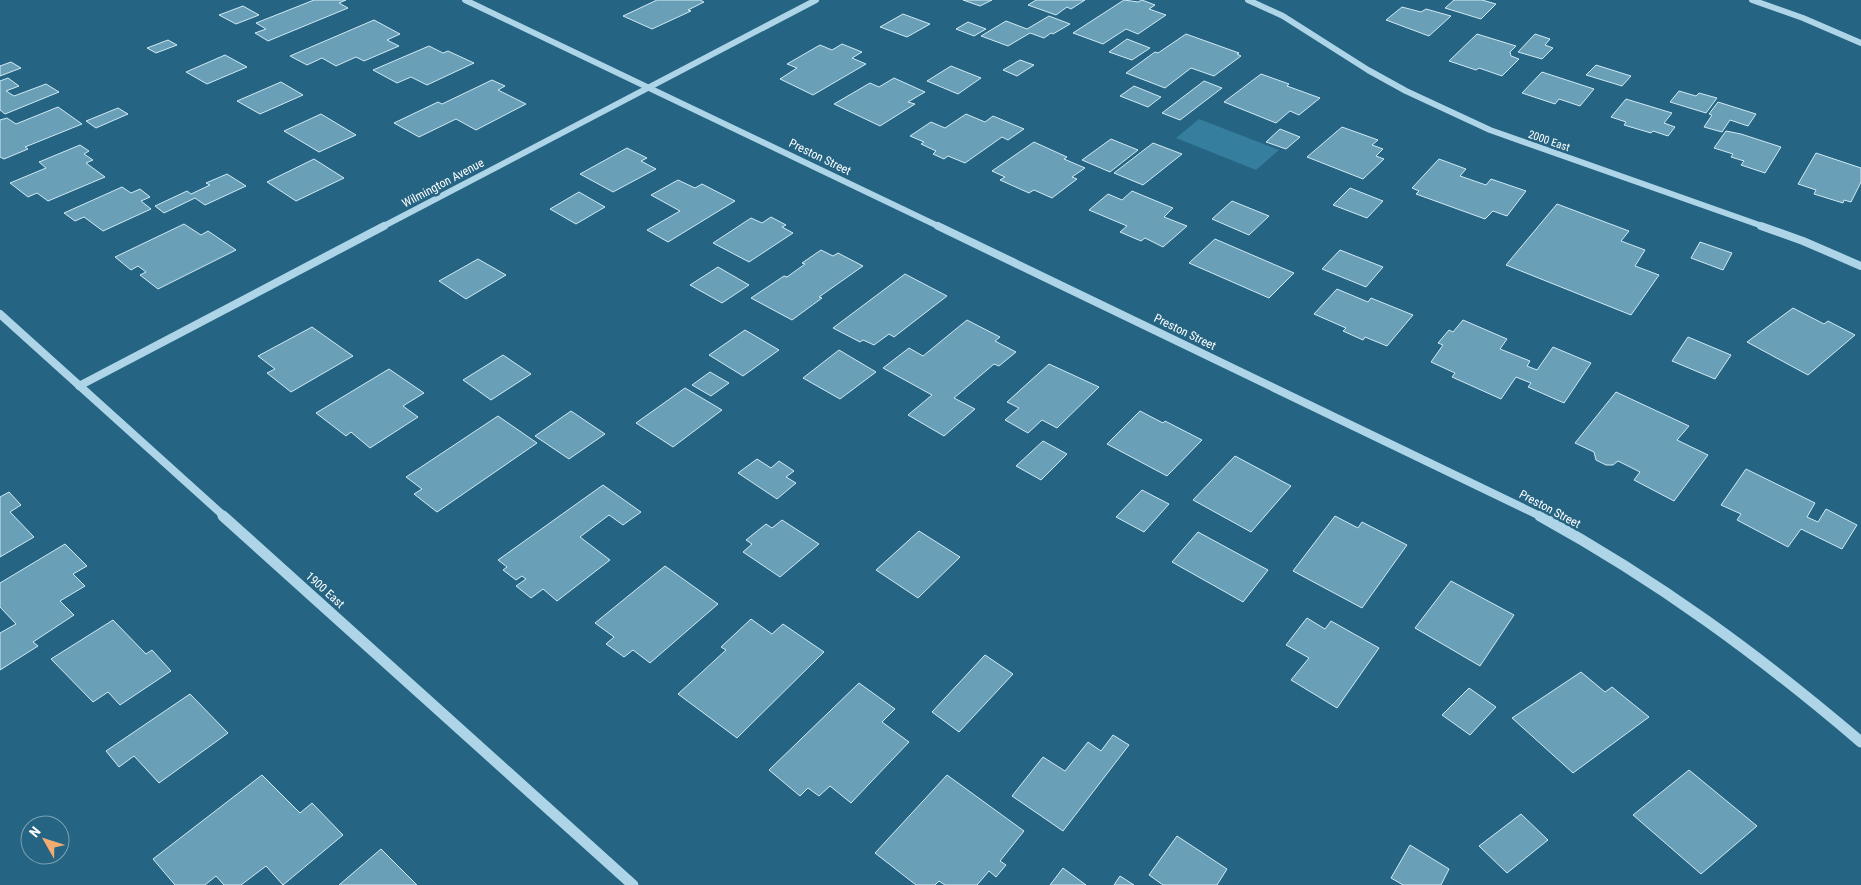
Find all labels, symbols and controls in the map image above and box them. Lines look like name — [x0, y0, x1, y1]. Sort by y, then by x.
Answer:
street label: 2000 East — [1526, 128, 1572, 154]
street label: Preston Street — [787, 136, 854, 178]
street label: Wilmington Avenue — [400, 155, 487, 210]
street label: Preston Street — [1152, 311, 1219, 353]
street label: Preston Street — [1517, 487, 1583, 531]
street label: 1900 East — [303, 569, 348, 611]
north arrow — [20, 815, 70, 865]
text: N — [26, 823, 44, 840]

